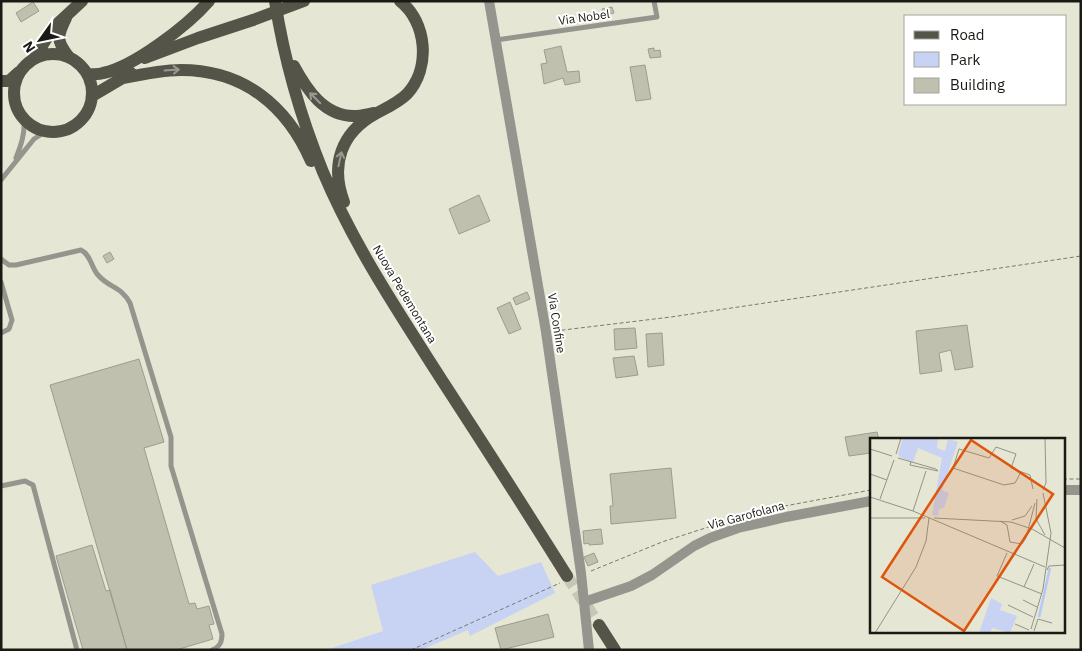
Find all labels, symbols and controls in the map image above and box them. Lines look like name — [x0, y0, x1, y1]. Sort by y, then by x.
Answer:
street label: Via Nobel — [557, 6, 611, 28]
north arrow — [15, 15, 65, 65]
legend — [904, 15, 1067, 105]
text: Road — [950, 25, 985, 44]
text: N — [19, 38, 39, 56]
text: Park — [950, 50, 980, 69]
one-way arrow — [164, 66, 180, 75]
text: Building — [950, 75, 1005, 94]
one-way arrow — [309, 92, 322, 104]
one-way arrow — [336, 152, 345, 168]
street label: Nuova Pedemontana — [370, 242, 441, 346]
street label: Via Confine — [545, 292, 569, 355]
inset map — [870, 438, 1064, 634]
street label: Via Garofolana — [706, 497, 787, 532]

